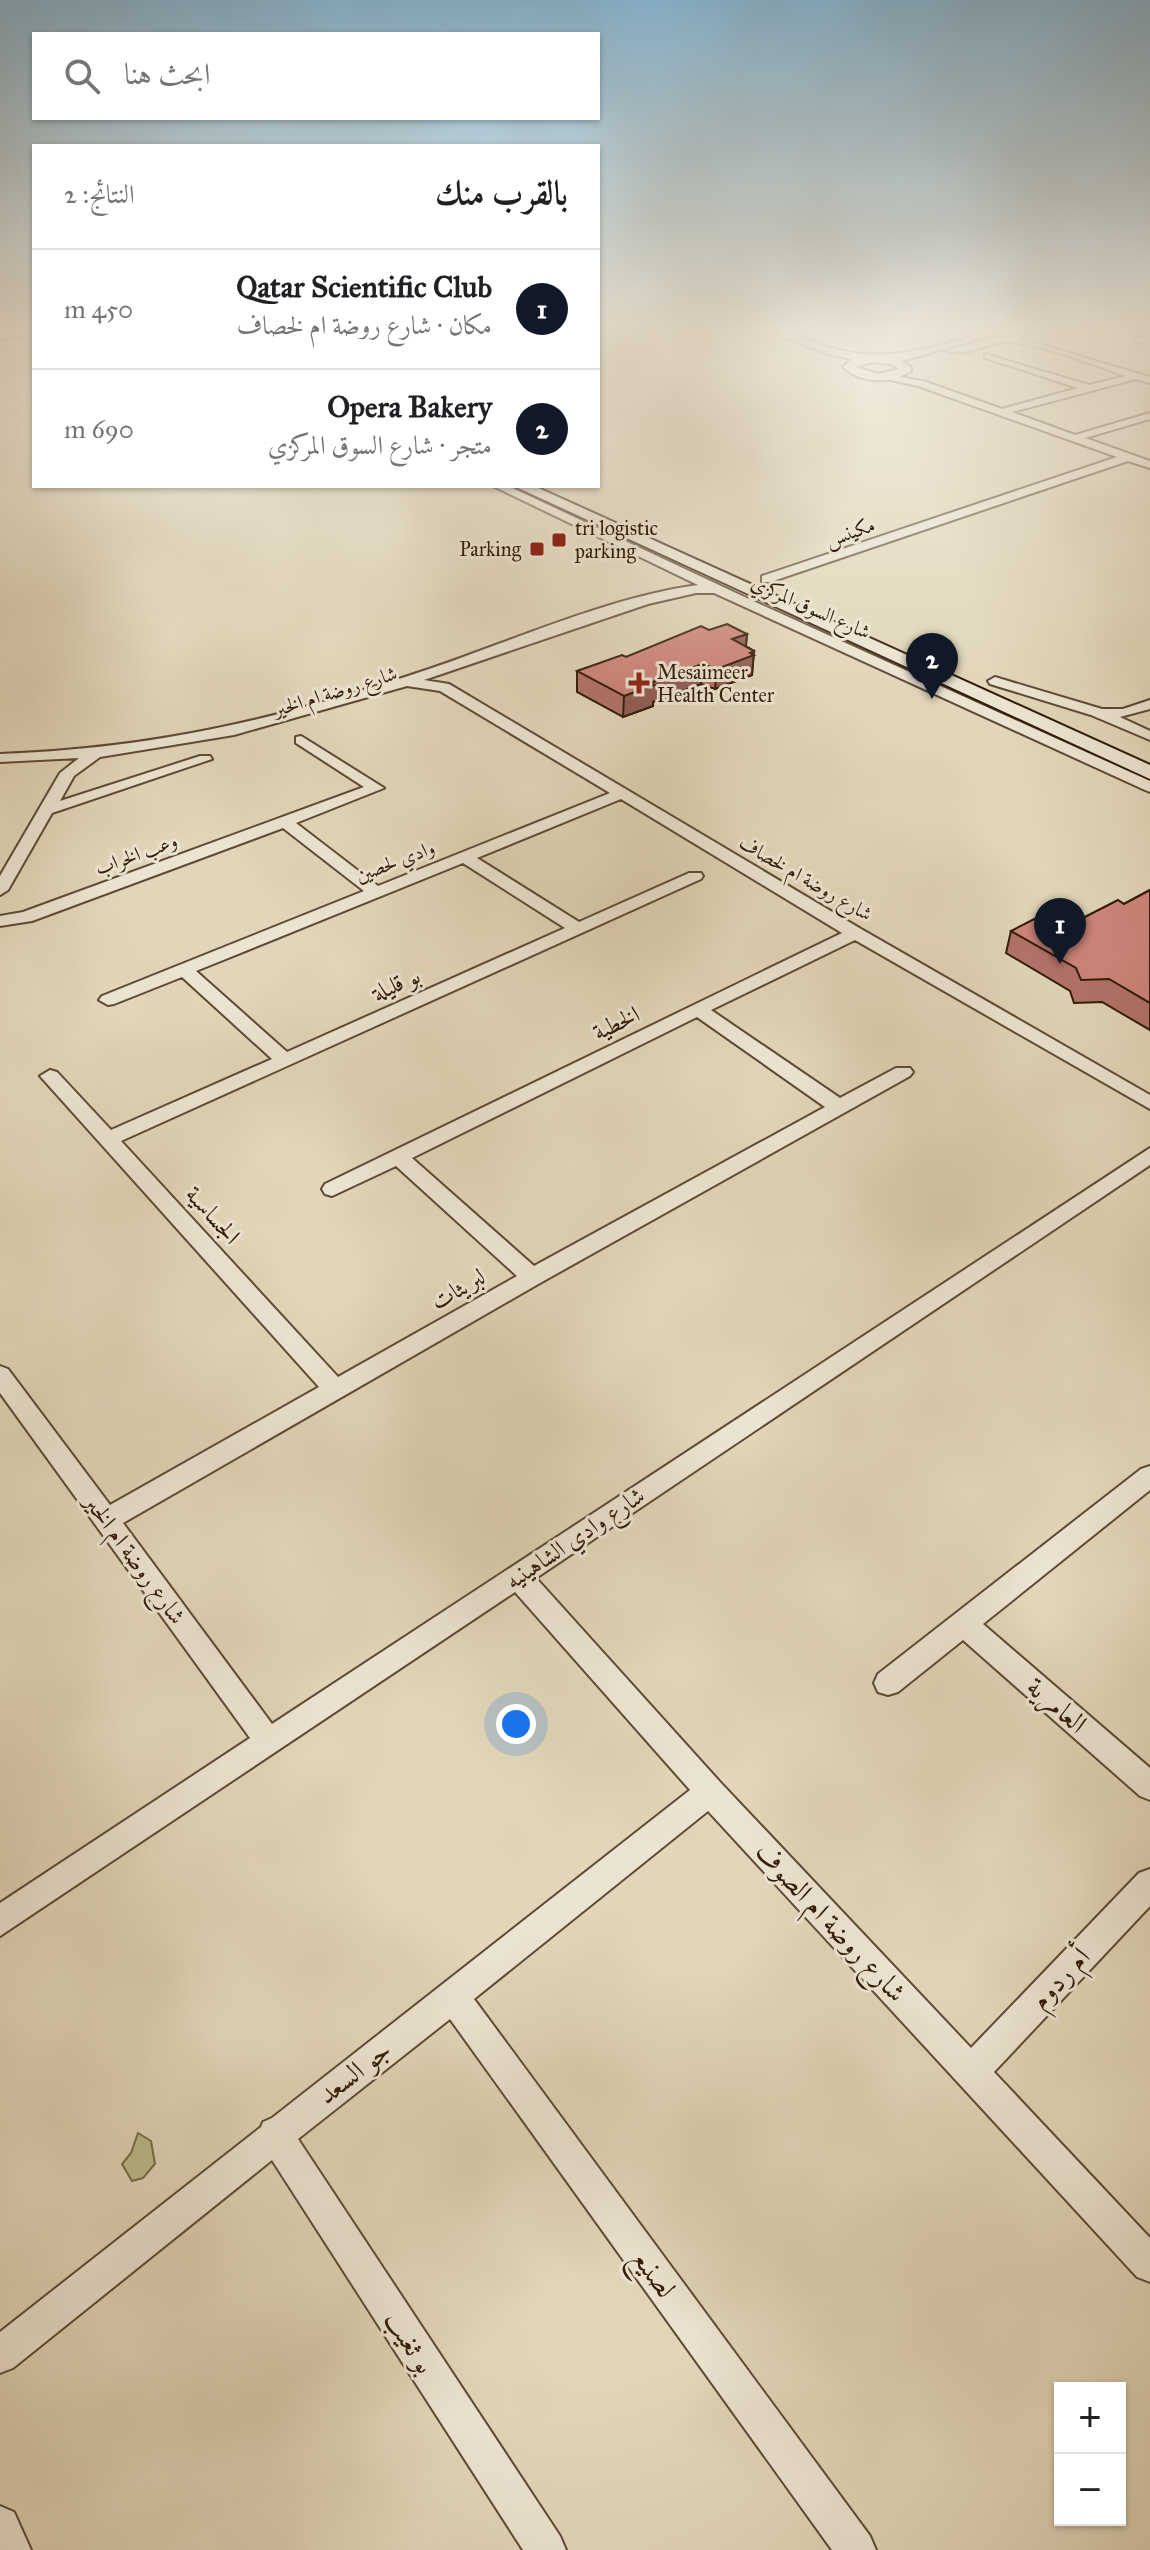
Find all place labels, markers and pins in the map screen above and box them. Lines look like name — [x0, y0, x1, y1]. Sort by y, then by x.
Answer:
place label: tri logistic parking — [574, 516, 658, 564]
marker: tri logistic parking — [550, 531, 568, 549]
place label: Parking — [459, 537, 522, 562]
marker: Parking — [528, 540, 546, 558]
pin: 2 — [906, 633, 958, 699]
place label: Mesaimeer Health Center — [657, 660, 775, 707]
marker: Mesaimeer Health Center — [628, 672, 650, 694]
pin: 1 — [1034, 898, 1086, 964]

